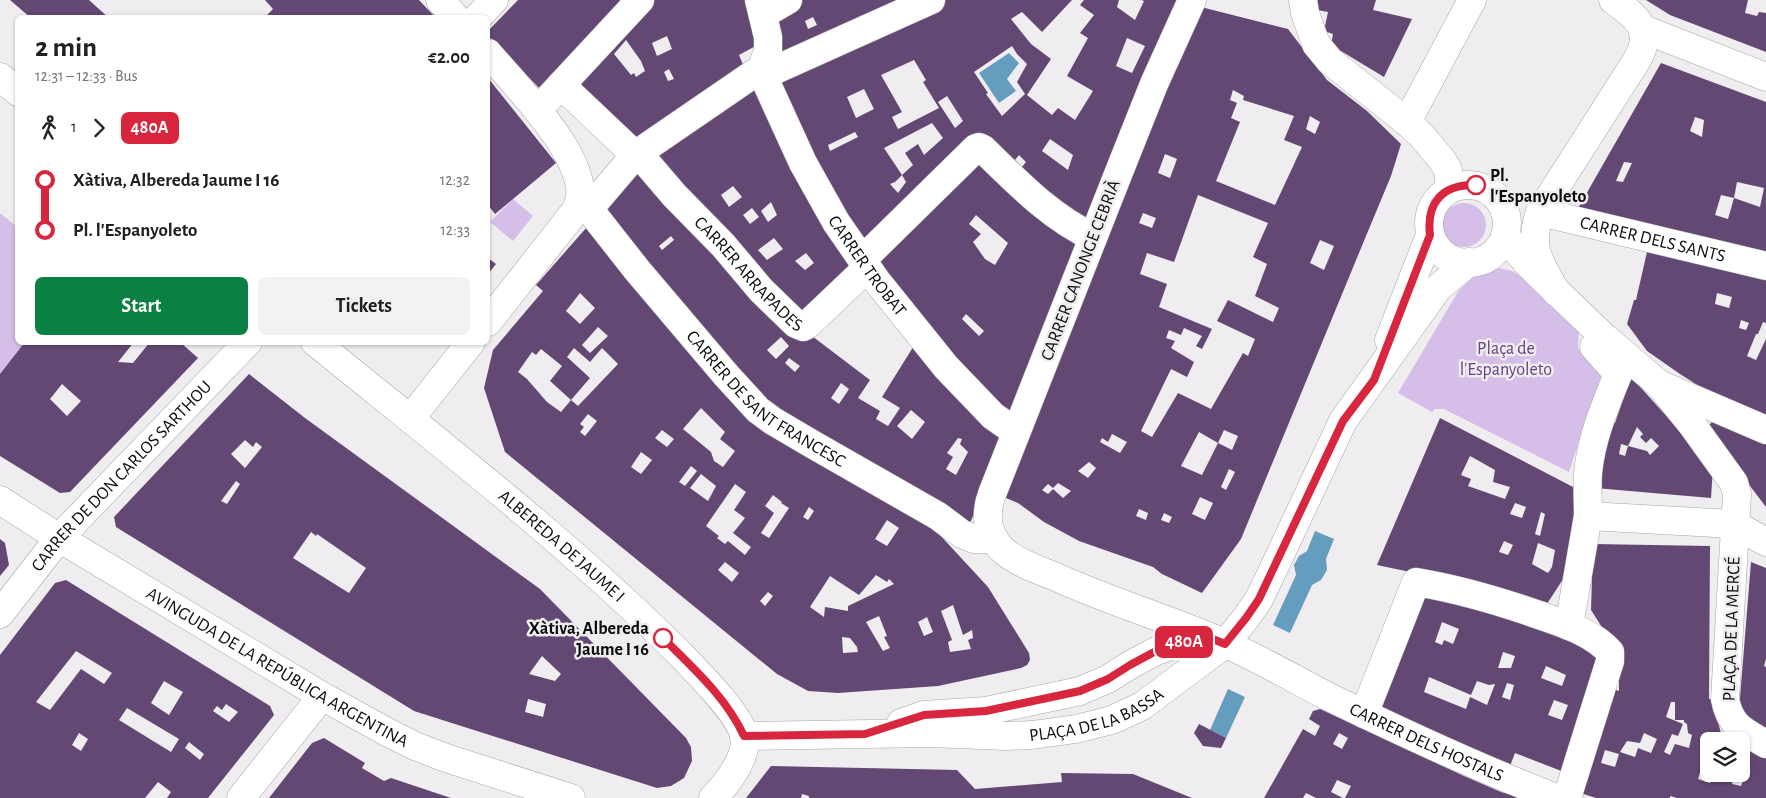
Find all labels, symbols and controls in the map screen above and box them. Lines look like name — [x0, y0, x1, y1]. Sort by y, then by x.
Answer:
text: 2 min — [35, 34, 97, 62]
text: €2.00 — [428, 48, 470, 67]
text: 12:31 – 12:33 · Bus — [35, 68, 138, 84]
icon: walk — [35, 114, 63, 142]
icon: forward — [85, 114, 113, 142]
text: 1 — [71, 119, 77, 135]
text: 480A — [131, 119, 169, 137]
place label: Pl. l'Espanyoleto — [1490, 167, 1586, 206]
text: Xàtiva, Albereda Jaume I 16 — [73, 171, 279, 190]
text: 12:32 — [440, 172, 470, 188]
marker: Pl. l'Espanyoleto — [1466, 175, 1486, 195]
street label: CARRER CANONGE CEBRIÀ — [1035, 176, 1124, 363]
street label: CARRER ARRAPADES — [690, 213, 805, 336]
street label: CARRER TROBAT — [824, 213, 909, 320]
street label: CARRER DELS SANTS — [1578, 214, 1727, 266]
text: Pl. l'Espanyoleto — [73, 221, 197, 240]
text: 12:33 — [440, 222, 470, 238]
button: Start — [35, 277, 248, 335]
button: Tickets — [258, 277, 470, 335]
street label: CARRER DE SANT FRANCESC — [683, 328, 848, 471]
park label: Plaça de l'Espanyoleto — [1460, 340, 1552, 379]
street label: CARRER DE DON CARLOS SARTHOU — [28, 378, 215, 575]
street label: ALBEREDA DE JAUME I — [495, 487, 628, 606]
street label: PLAÇA DE LA MERCÉ — [1717, 556, 1744, 702]
street label: AVINGUDA DE LA REPÚBLICA ARGENTINA — [143, 585, 411, 751]
place label: Xàtiva, Albereda Jaume I 16 — [529, 620, 649, 659]
line badge: 480A — [1149, 626, 1219, 658]
marker: Xàtiva, Albereda Jaume I 16 — [653, 628, 673, 648]
text: 480A — [1165, 633, 1203, 651]
street label: PLAÇA DE LA BASSA — [1028, 685, 1168, 745]
street label: CARRER DELS HOSTALS — [1347, 700, 1506, 786]
map controls — [1700, 732, 1750, 782]
button: layers — [1700, 732, 1750, 782]

